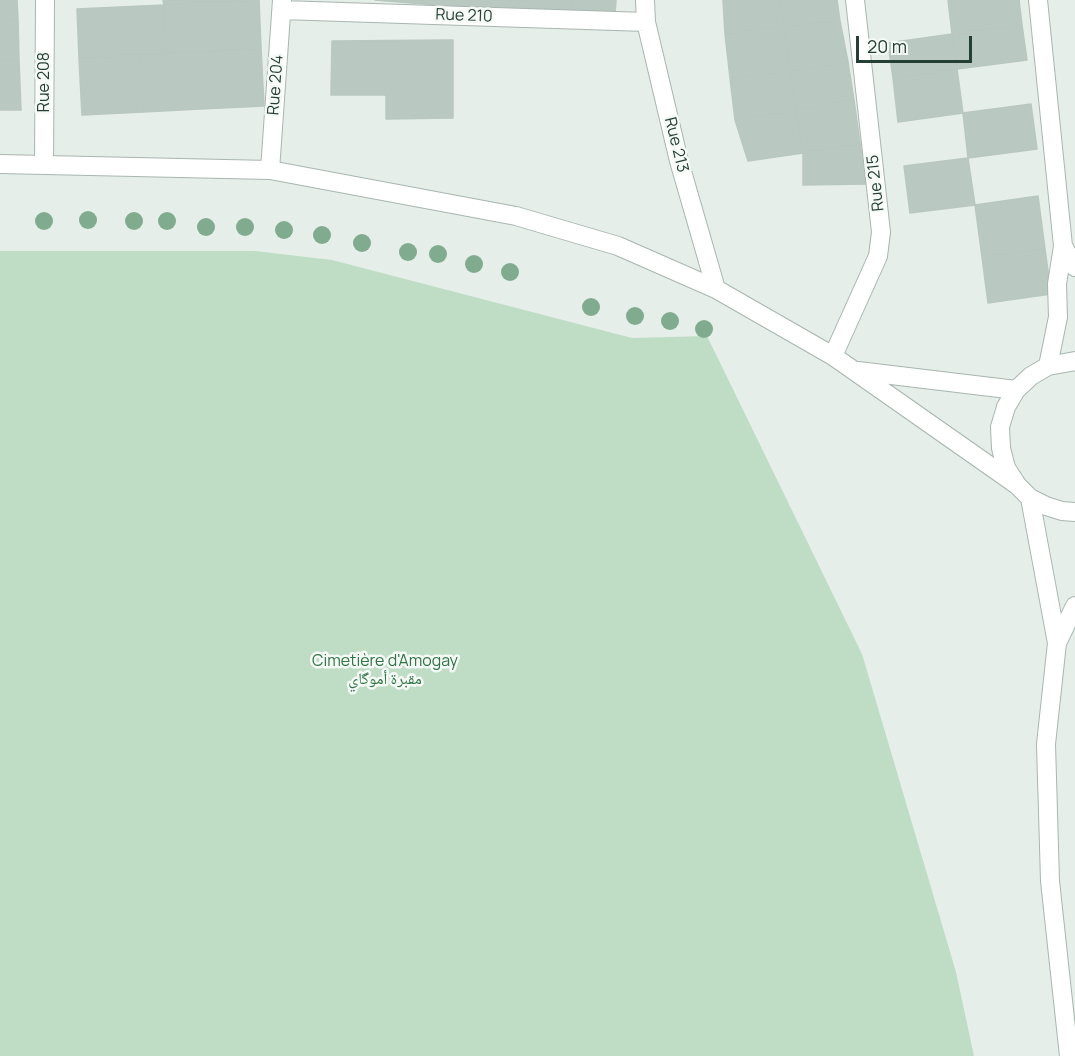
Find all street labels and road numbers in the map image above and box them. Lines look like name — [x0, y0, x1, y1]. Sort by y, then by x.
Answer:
street label: Rue 210 — [435, 5, 493, 27]
street label: Rue 208 — [35, 52, 55, 112]
street label: Rue 204 — [264, 54, 288, 116]
street label: Rue 213 — [660, 115, 692, 175]
street label: Rue 215 — [863, 154, 889, 212]

